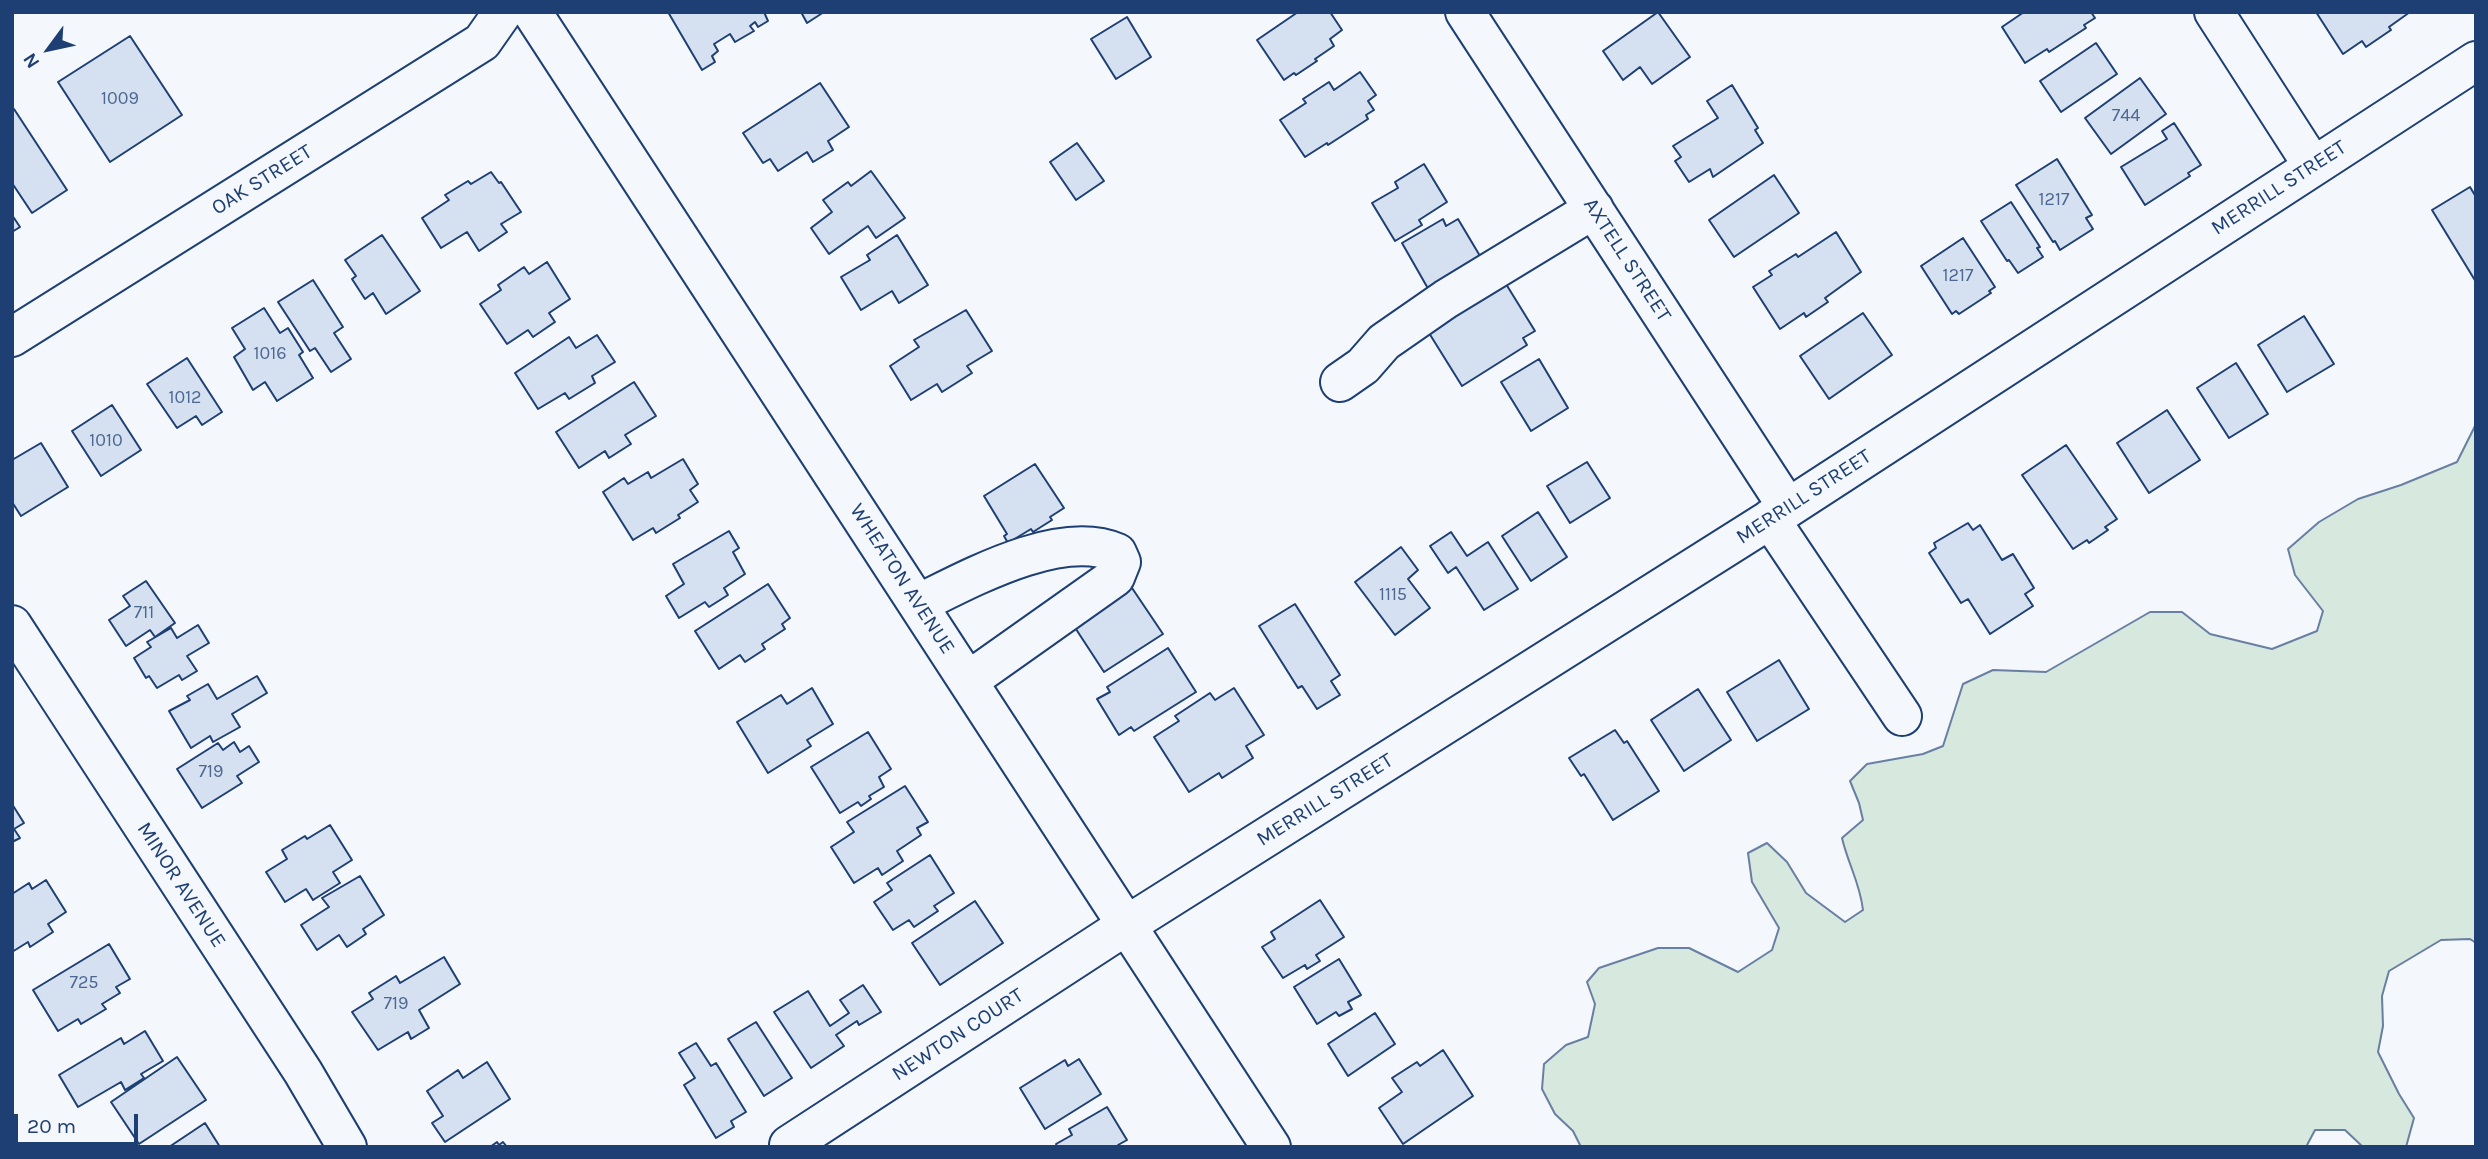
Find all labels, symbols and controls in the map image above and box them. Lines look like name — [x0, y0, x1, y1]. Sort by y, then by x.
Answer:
north arrow — [14, 14, 84, 84]
text: N — [18, 49, 44, 72]
house number: 1009 — [101, 88, 139, 110]
house number: 744 — [2112, 105, 2140, 127]
street label: MERRILL STREET — [2207, 135, 2351, 241]
street label: OAK STREET — [207, 139, 317, 221]
house number: 1217 — [2039, 189, 2069, 211]
street label: AXTELL STREET — [1578, 193, 1676, 327]
house number: 1217 — [1943, 265, 1973, 287]
house number: 1016 — [254, 343, 286, 365]
house number: 1012 — [168, 387, 202, 409]
house number: 1010 — [89, 430, 123, 452]
street label: MERRILL STREET — [1732, 444, 1876, 550]
street label: WHEATON AVENUE — [844, 499, 960, 659]
house number: 1115 — [1379, 584, 1407, 606]
house number: 711 — [134, 602, 154, 624]
street label: MERRILL STREET — [1252, 748, 1398, 852]
house number: 719 — [199, 761, 223, 783]
street label: MINOR AVENUE — [131, 818, 231, 952]
house number: 725 — [69, 972, 99, 994]
street label: NEWTON COURT — [887, 983, 1029, 1087]
house number: 719 — [384, 993, 408, 1015]
scale bar — [18, 1100, 142, 1144]
text: 20 m — [27, 1114, 76, 1138]

